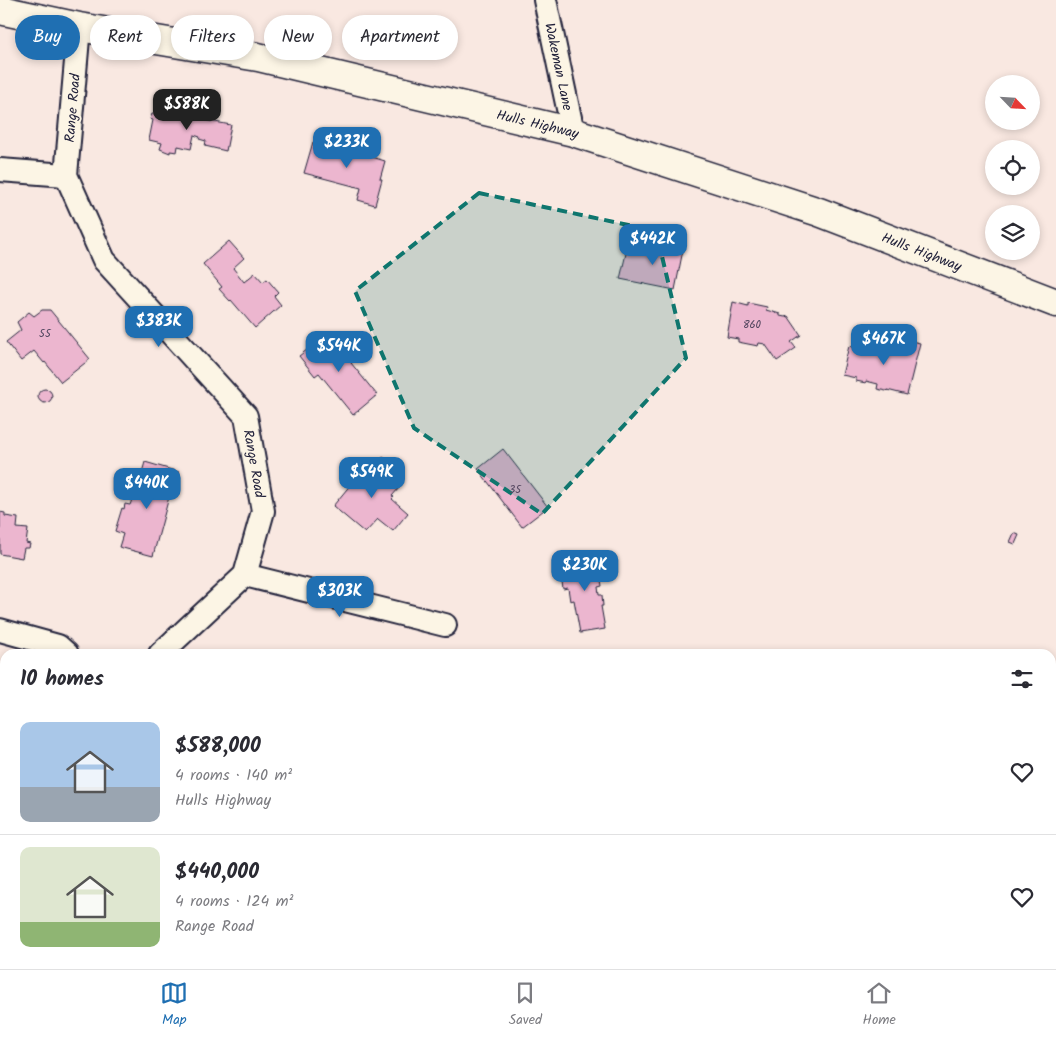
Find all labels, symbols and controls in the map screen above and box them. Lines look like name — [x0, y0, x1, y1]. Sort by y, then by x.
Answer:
chip: Buy — [15, 15, 80, 60]
chip: Rent — [90, 15, 161, 60]
chip: Filters — [171, 15, 254, 60]
chip: New — [264, 15, 332, 60]
chip: Apartment — [342, 15, 458, 60]
street label: Wakeman Lane — [538, 21, 578, 113]
street label: Range Road — [59, 72, 87, 143]
north arrow — [985, 75, 1040, 130]
map controls — [985, 75, 1040, 260]
pin: $588K — [152, 88, 222, 131]
text: $588K — [164, 92, 210, 117]
street label: Hulls Highway — [494, 104, 582, 145]
pin: $233K — [312, 126, 382, 169]
text: $233K — [324, 130, 370, 155]
button: locate — [985, 140, 1040, 195]
button: layers — [985, 205, 1040, 260]
pin: $442K — [618, 224, 688, 266]
text: $442K — [630, 227, 676, 252]
street label: Hulls Highway — [878, 227, 965, 278]
pin: $383K — [124, 306, 194, 348]
text: $383K — [136, 309, 182, 334]
house number: 860 — [743, 316, 762, 334]
pin: $467K — [849, 324, 919, 366]
house number: 55 — [39, 325, 52, 343]
text: $467K — [862, 327, 906, 352]
pin: $544K — [304, 330, 374, 373]
text: $544K — [317, 334, 361, 359]
street label: Range Road — [237, 428, 271, 501]
pin: $549K — [337, 456, 407, 499]
text: $549K — [350, 460, 394, 485]
pin: $440K — [112, 468, 182, 510]
text: $440K — [125, 471, 169, 496]
house number: 35 — [509, 481, 522, 499]
pin: $230K — [550, 550, 620, 592]
text: $230K — [562, 553, 608, 578]
pin: $303K — [305, 576, 375, 618]
text: $303K — [318, 579, 362, 604]
text: 10 homes — [20, 663, 104, 696]
icon: filters — [1008, 665, 1036, 693]
text: $588,000 — [175, 730, 261, 763]
icon: home — [60, 742, 120, 802]
icon: heart — [1008, 758, 1036, 786]
text: 4 rooms · 140 m² — [175, 763, 292, 788]
text: Hulls Highway — [175, 788, 271, 813]
text: $440,000 — [175, 856, 259, 889]
icon: home — [60, 867, 120, 927]
icon: heart — [1008, 883, 1036, 911]
text: 4 rooms · 124 m² — [175, 889, 293, 914]
text: Range Road — [175, 914, 254, 939]
tab: Map — [160, 979, 188, 1031]
tab: Saved — [509, 979, 542, 1031]
tab: Home — [863, 979, 896, 1031]

